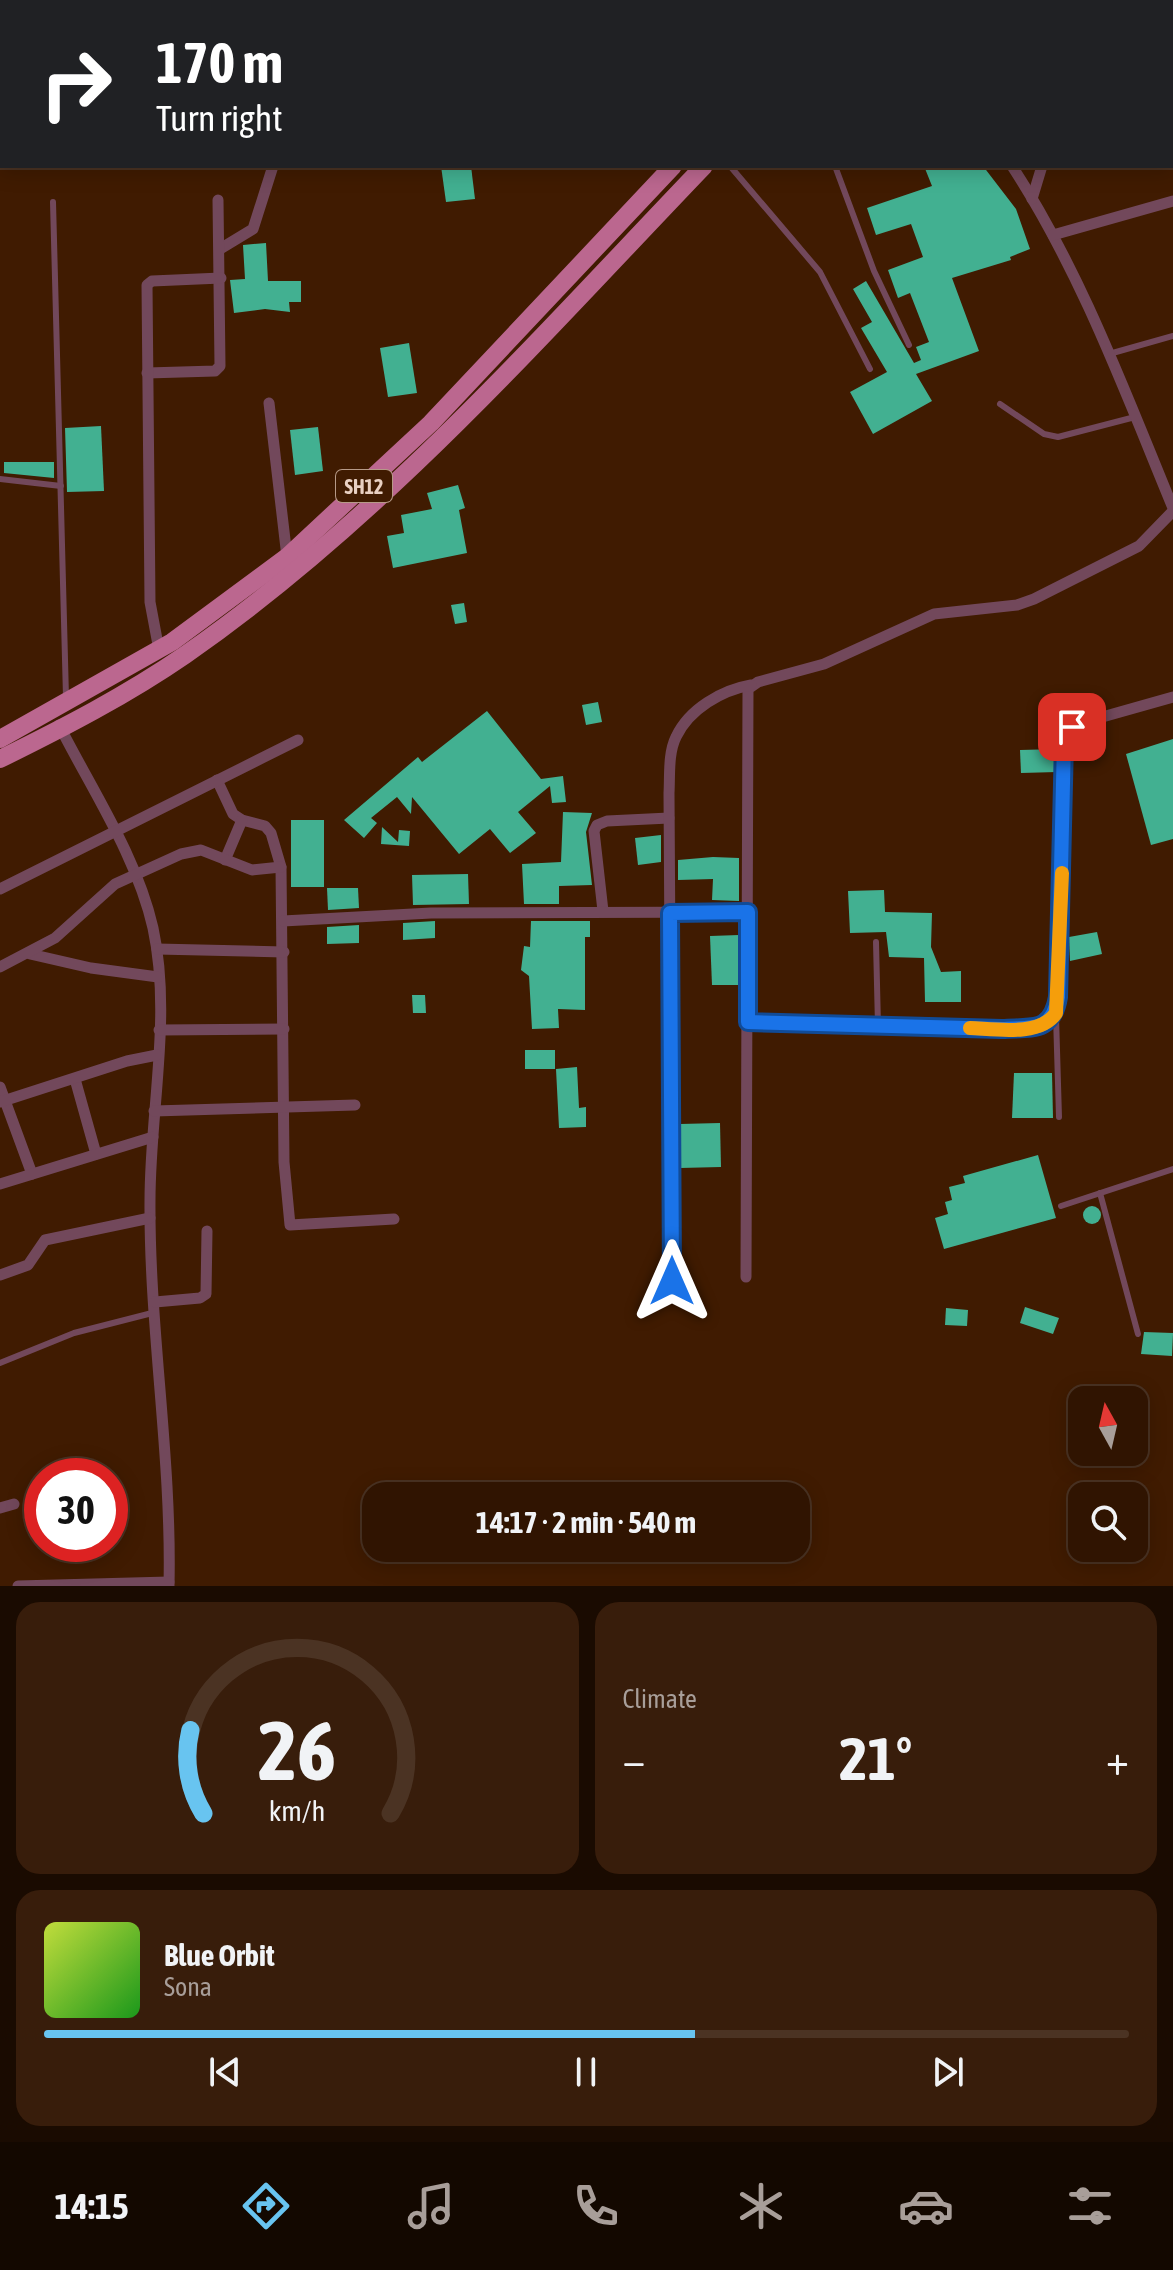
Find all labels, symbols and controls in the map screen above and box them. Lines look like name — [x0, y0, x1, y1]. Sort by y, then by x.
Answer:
text: 170 m — [156, 31, 283, 95]
icon: right — [24, 32, 128, 136]
text: Turn right — [156, 97, 283, 139]
road number: SH12 — [336, 470, 392, 502]
pin — [1038, 693, 1106, 761]
icon: arrive — [1050, 705, 1094, 749]
position arrow — [630, 1239, 714, 1323]
north arrow — [1068, 1386, 1148, 1466]
map controls — [1068, 1386, 1148, 1562]
speed limit sign: 30 — [24, 1458, 128, 1562]
button: search — [1068, 1482, 1148, 1562]
text: 14:17 · 2 min · 540 m — [476, 1505, 696, 1539]
text: Climate — [623, 1684, 697, 1714]
text: 26 — [258, 1702, 336, 1798]
text: 21° — [839, 1724, 912, 1793]
text: − — [623, 1734, 645, 1784]
text: + — [1106, 1734, 1129, 1784]
text: km/h — [269, 1794, 326, 1827]
text: Blue Orbit — [164, 1938, 275, 1972]
text: Sona — [164, 1972, 212, 2002]
icon: previous — [203, 2050, 247, 2094]
icon: pause — [564, 2050, 608, 2094]
icon: next — [926, 2050, 970, 2094]
icon: directions — [238, 2178, 294, 2234]
icon: music — [403, 2178, 459, 2234]
icon: phone — [568, 2178, 624, 2234]
icon: climate — [733, 2178, 789, 2234]
icon: car — [898, 2178, 954, 2234]
icon: filters — [1062, 2178, 1118, 2234]
text: 14:15 — [54, 2185, 129, 2227]

